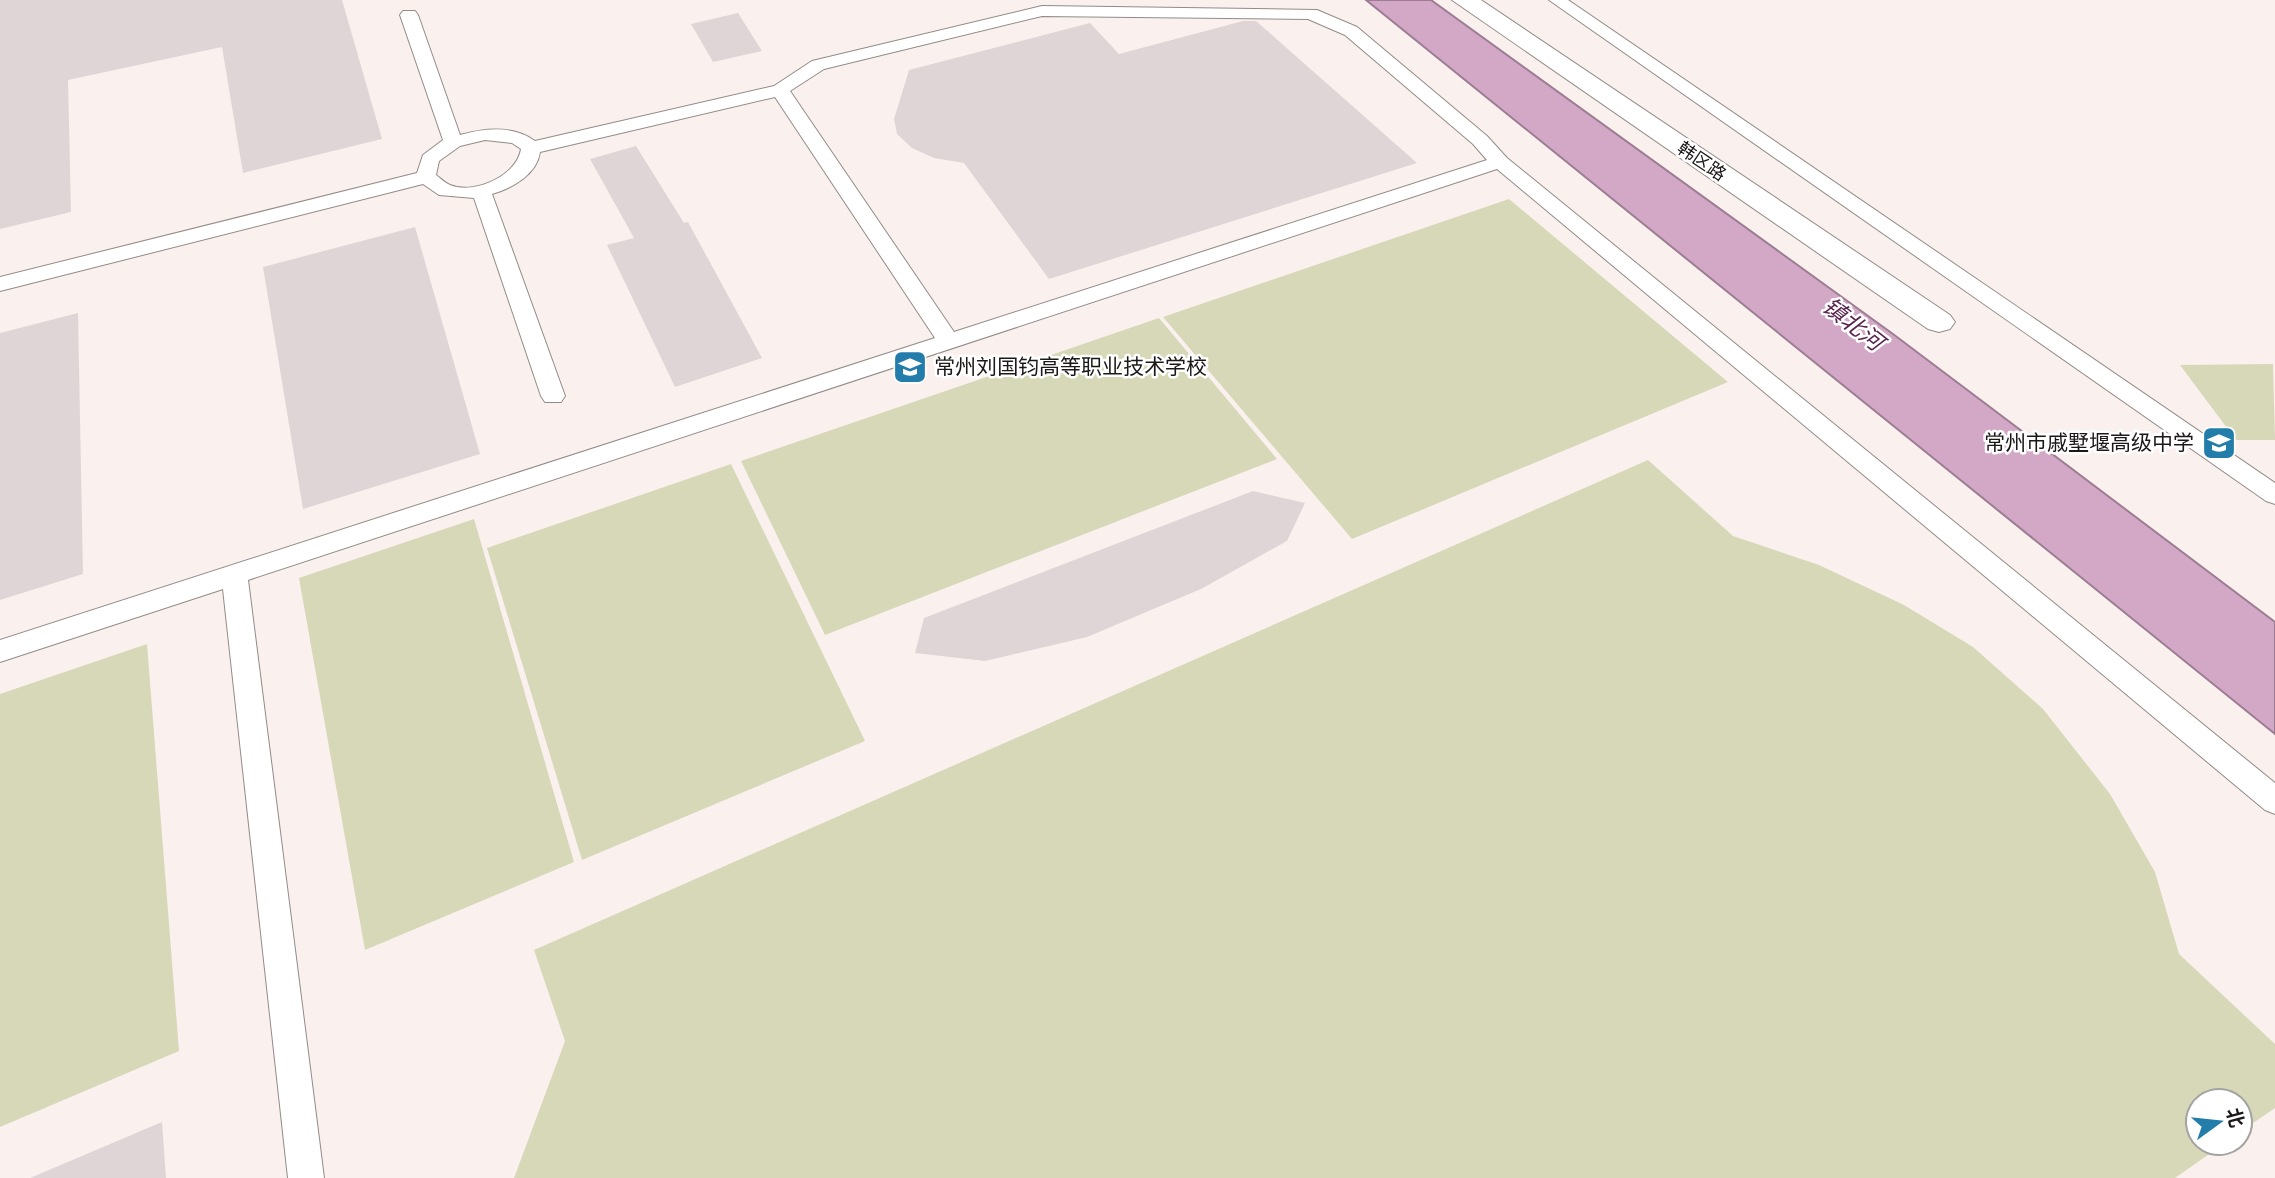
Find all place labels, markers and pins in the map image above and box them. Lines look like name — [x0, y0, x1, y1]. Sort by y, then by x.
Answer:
school or university icon: 常州刘国钧高等职业技术学校 — [891, 348, 929, 386]
place label: 常州刘国钧高等职业技术学校 — [934, 355, 1207, 379]
school or university icon: 常州市戚墅堰高级中学 — [2200, 424, 2238, 462]
place label: 常州市戚墅堰高级中学 — [1984, 431, 2194, 455]

